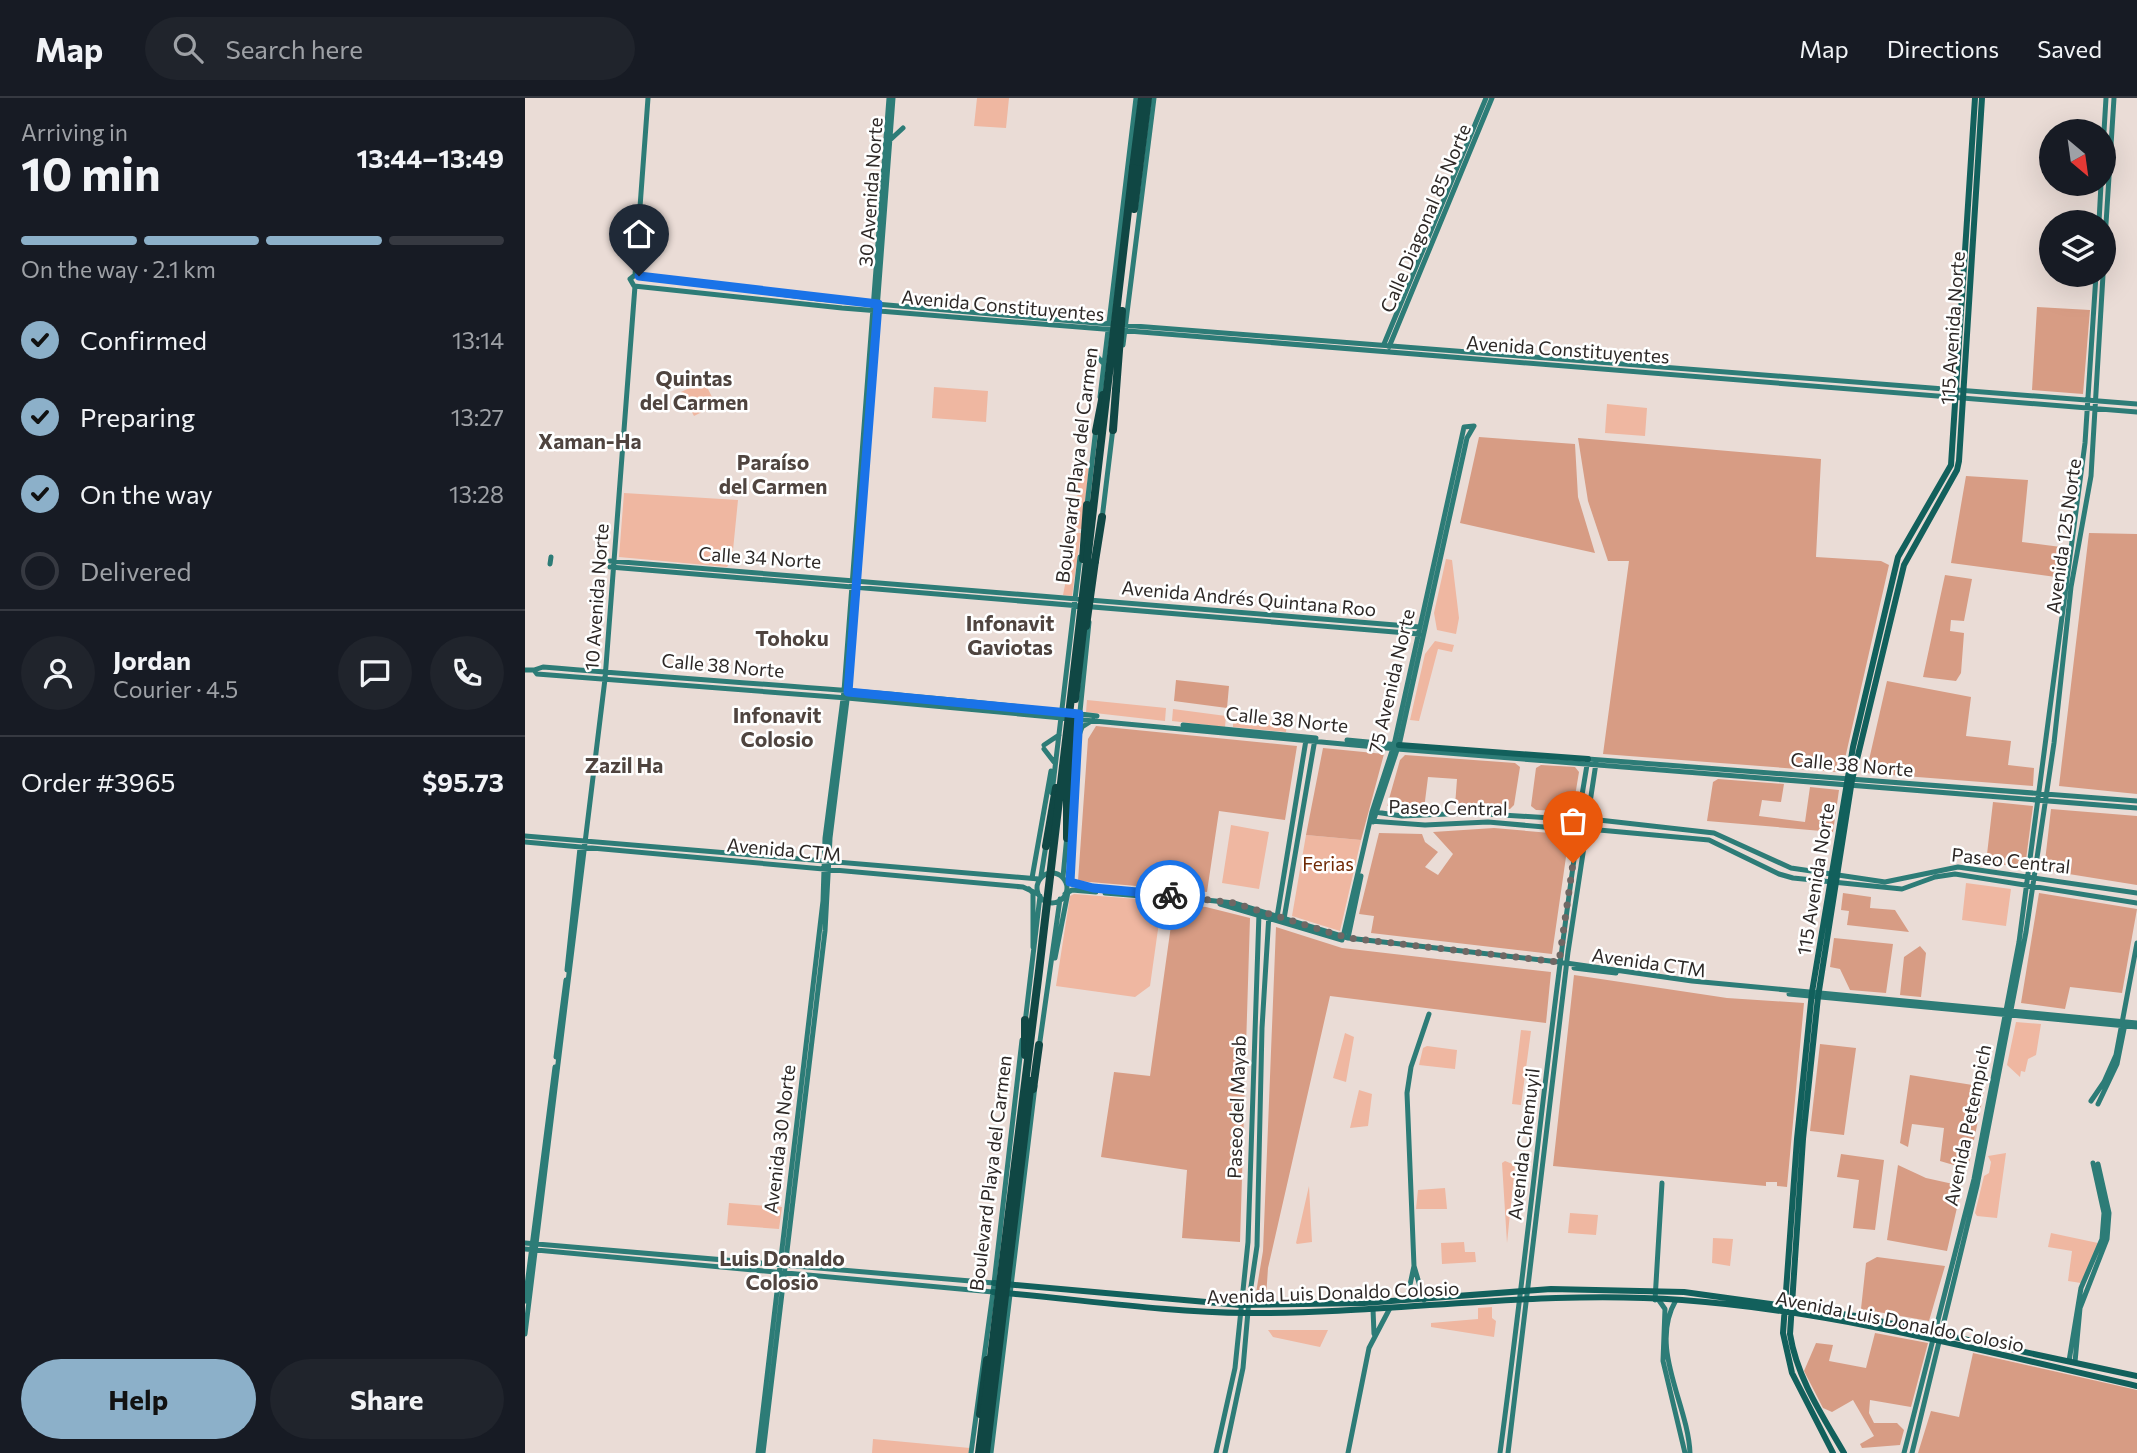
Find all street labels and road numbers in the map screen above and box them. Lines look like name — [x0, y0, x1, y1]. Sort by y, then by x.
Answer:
street label: 30 Avenida Norte — [853, 116, 887, 268]
street label: Calle Diagonal 85 Norte — [1375, 120, 1475, 316]
street label: 115 Avenida Norte — [1935, 250, 1969, 406]
street label: Avenida Constituyentes — [900, 285, 1106, 325]
street label: Avenida Constituyentes — [1466, 330, 1670, 368]
street label: Boulevard Playa del Carmen — [1050, 346, 1102, 584]
street label: Avenida 125 Norte — [2041, 457, 2085, 615]
street label: 10 Avenida Norte — [579, 523, 613, 671]
street label: Calle 34 Norte — [698, 541, 822, 573]
street label: Avenida Andrés Quintana Roo — [1121, 575, 1377, 621]
street label: 75 Avenida Norte — [1363, 606, 1419, 756]
street label: Calle 38 Norte — [661, 648, 785, 682]
street label: Calle 38 Norte — [1225, 701, 1349, 737]
street label: Calle 38 Norte — [1790, 747, 1914, 781]
street label: Paseo Central — [1388, 794, 1508, 820]
street label: 115 Avenida Norte — [1792, 801, 1838, 957]
street label: Avenida CTM — [726, 833, 842, 865]
street label: Paseo Central — [1950, 842, 2072, 878]
street label: Avenida CTM — [1591, 943, 1707, 981]
street label: Paseo del Mayab — [1222, 1035, 1250, 1179]
street label: Avenida Petempich — [1939, 1042, 1995, 1208]
street label: Boulevard Playa del Carmen — [964, 1054, 1016, 1292]
street label: Avenida 30 Norte — [758, 1063, 800, 1215]
street label: Avenida Chemuyil — [1502, 1067, 1544, 1221]
street label: Avenida Luis Donaldo Colosio — [1206, 1276, 1460, 1308]
street label: Avenida Luis Donaldo Colosio — [1774, 1286, 2026, 1356]

